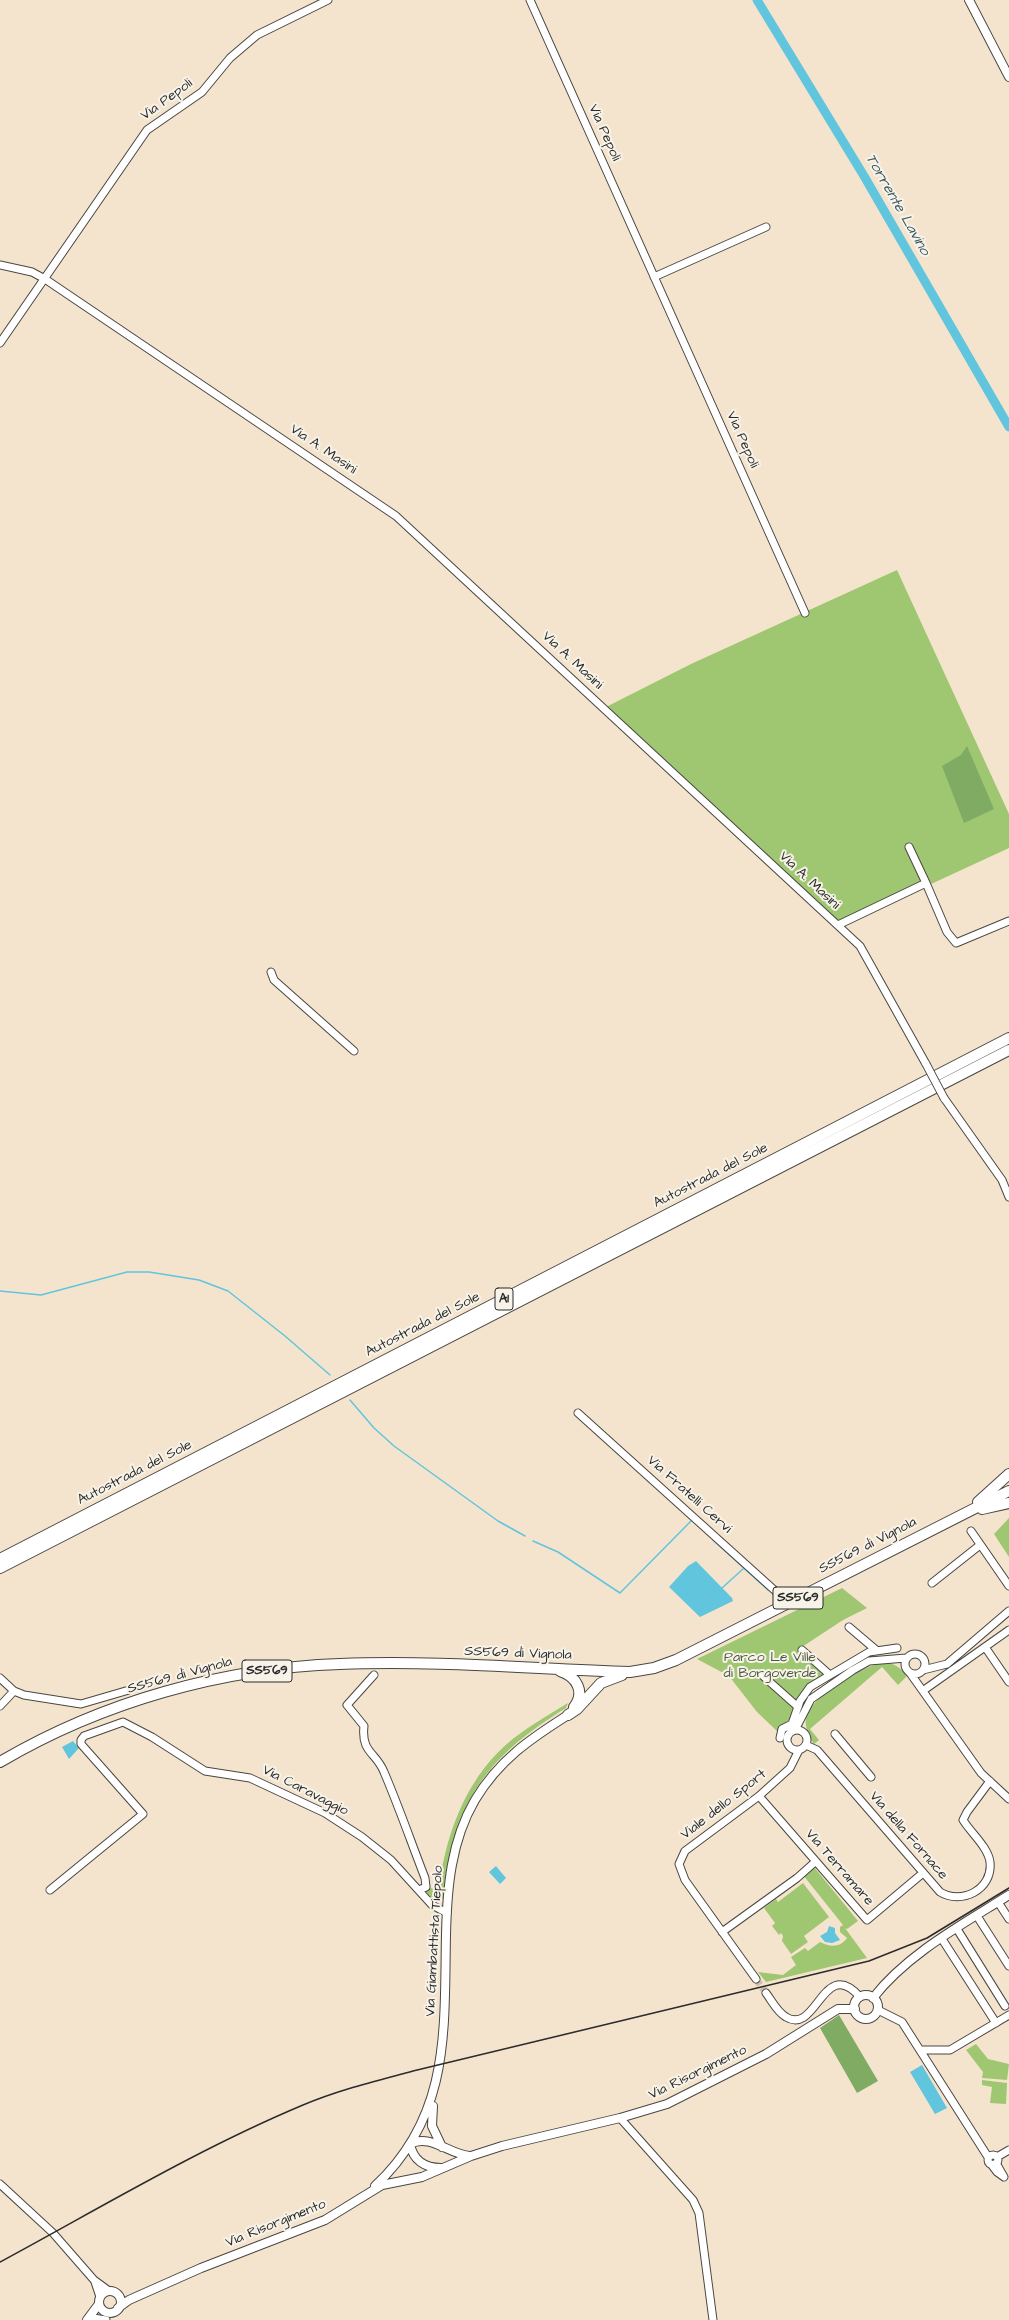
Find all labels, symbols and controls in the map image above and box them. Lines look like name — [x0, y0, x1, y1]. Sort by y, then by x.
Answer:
street label: Via Pepoli — [138, 76, 196, 124]
street label: Via Pepoli — [584, 102, 624, 164]
water label: Torrente Lavino — [861, 151, 933, 259]
street label: Via Pepoli — [722, 409, 762, 471]
street label: Via A. Masini — [286, 421, 360, 479]
street label: Via A. Masini — [538, 629, 606, 693]
street label: Via A. Masini — [775, 849, 843, 913]
street label: Autostrada del Sole — [651, 1140, 771, 1212]
road number: A1 — [495, 1288, 513, 1310]
street label: Autostrada del Sole — [363, 1289, 483, 1361]
street label: Autostrada del Sole — [75, 1437, 195, 1509]
street label: Via Fratelli Cervi — [643, 1453, 735, 1537]
street label: SS569 di Vignola — [816, 1514, 920, 1578]
road number: SS569 — [773, 1587, 823, 1609]
street label: SS569 di Vignola — [464, 1644, 572, 1664]
park label: Parco Le Ville di Borgoverde — [724, 1650, 816, 1682]
street label: SS569 di Vignola — [126, 1654, 234, 1698]
road number: SS569 — [242, 1660, 292, 1682]
street label: Via Caravaggio — [259, 1762, 351, 1820]
street label: Viale dello Sport — [678, 1766, 770, 1844]
street label: Via della Fornace — [865, 1788, 951, 1884]
street label: Via Terramare — [801, 1826, 877, 1910]
street label: Via Giambattista Tiepolo — [423, 1865, 447, 2017]
street label: Via Risorgimento — [646, 2042, 750, 2104]
street label: Via Risorgimento — [223, 2196, 329, 2252]

